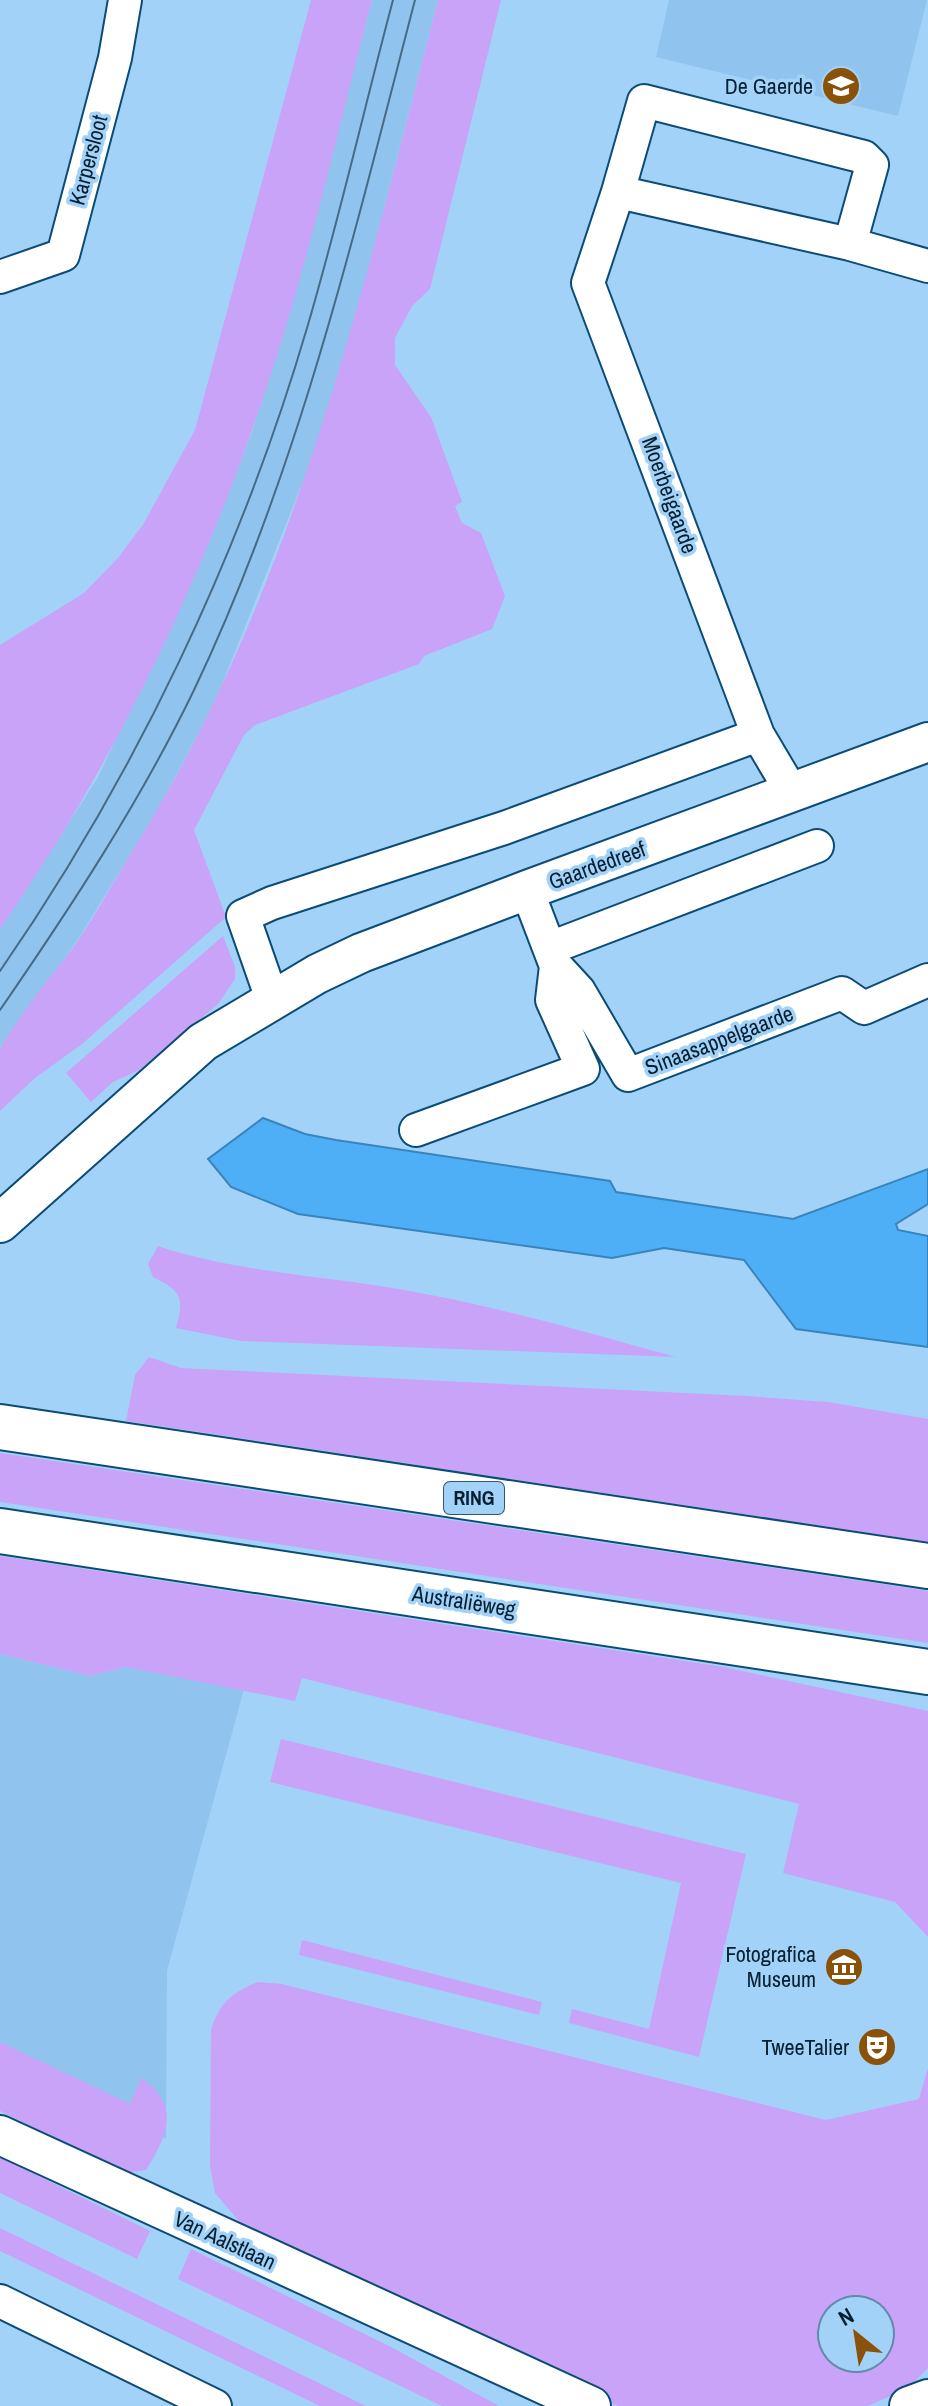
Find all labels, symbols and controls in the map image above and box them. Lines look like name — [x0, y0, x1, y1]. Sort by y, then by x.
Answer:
school or university icon: De Gaerde — [820, 65, 862, 107]
place label: De Gaerde — [725, 71, 813, 101]
street label: Karpersloot — [62, 112, 114, 208]
street label: Moerbeigaarde — [635, 432, 705, 558]
street label: Gaardedreef — [544, 833, 651, 896]
street label: Sinaasappelgaarde — [641, 998, 797, 1082]
road number: RING — [444, 1482, 504, 1514]
street label: Australiëweg — [409, 1578, 518, 1624]
place label: Fotografica Museum — [726, 1939, 816, 1994]
museum icon: Fotografica Museum — [823, 1946, 865, 1988]
theatre icon: TweeTalier — [856, 2026, 898, 2068]
place label: TweeTalier — [761, 2032, 849, 2062]
street label: Van Aalstlaan — [169, 2203, 281, 2277]
north arrow — [816, 2294, 896, 2374]
text: N — [833, 2300, 859, 2333]

